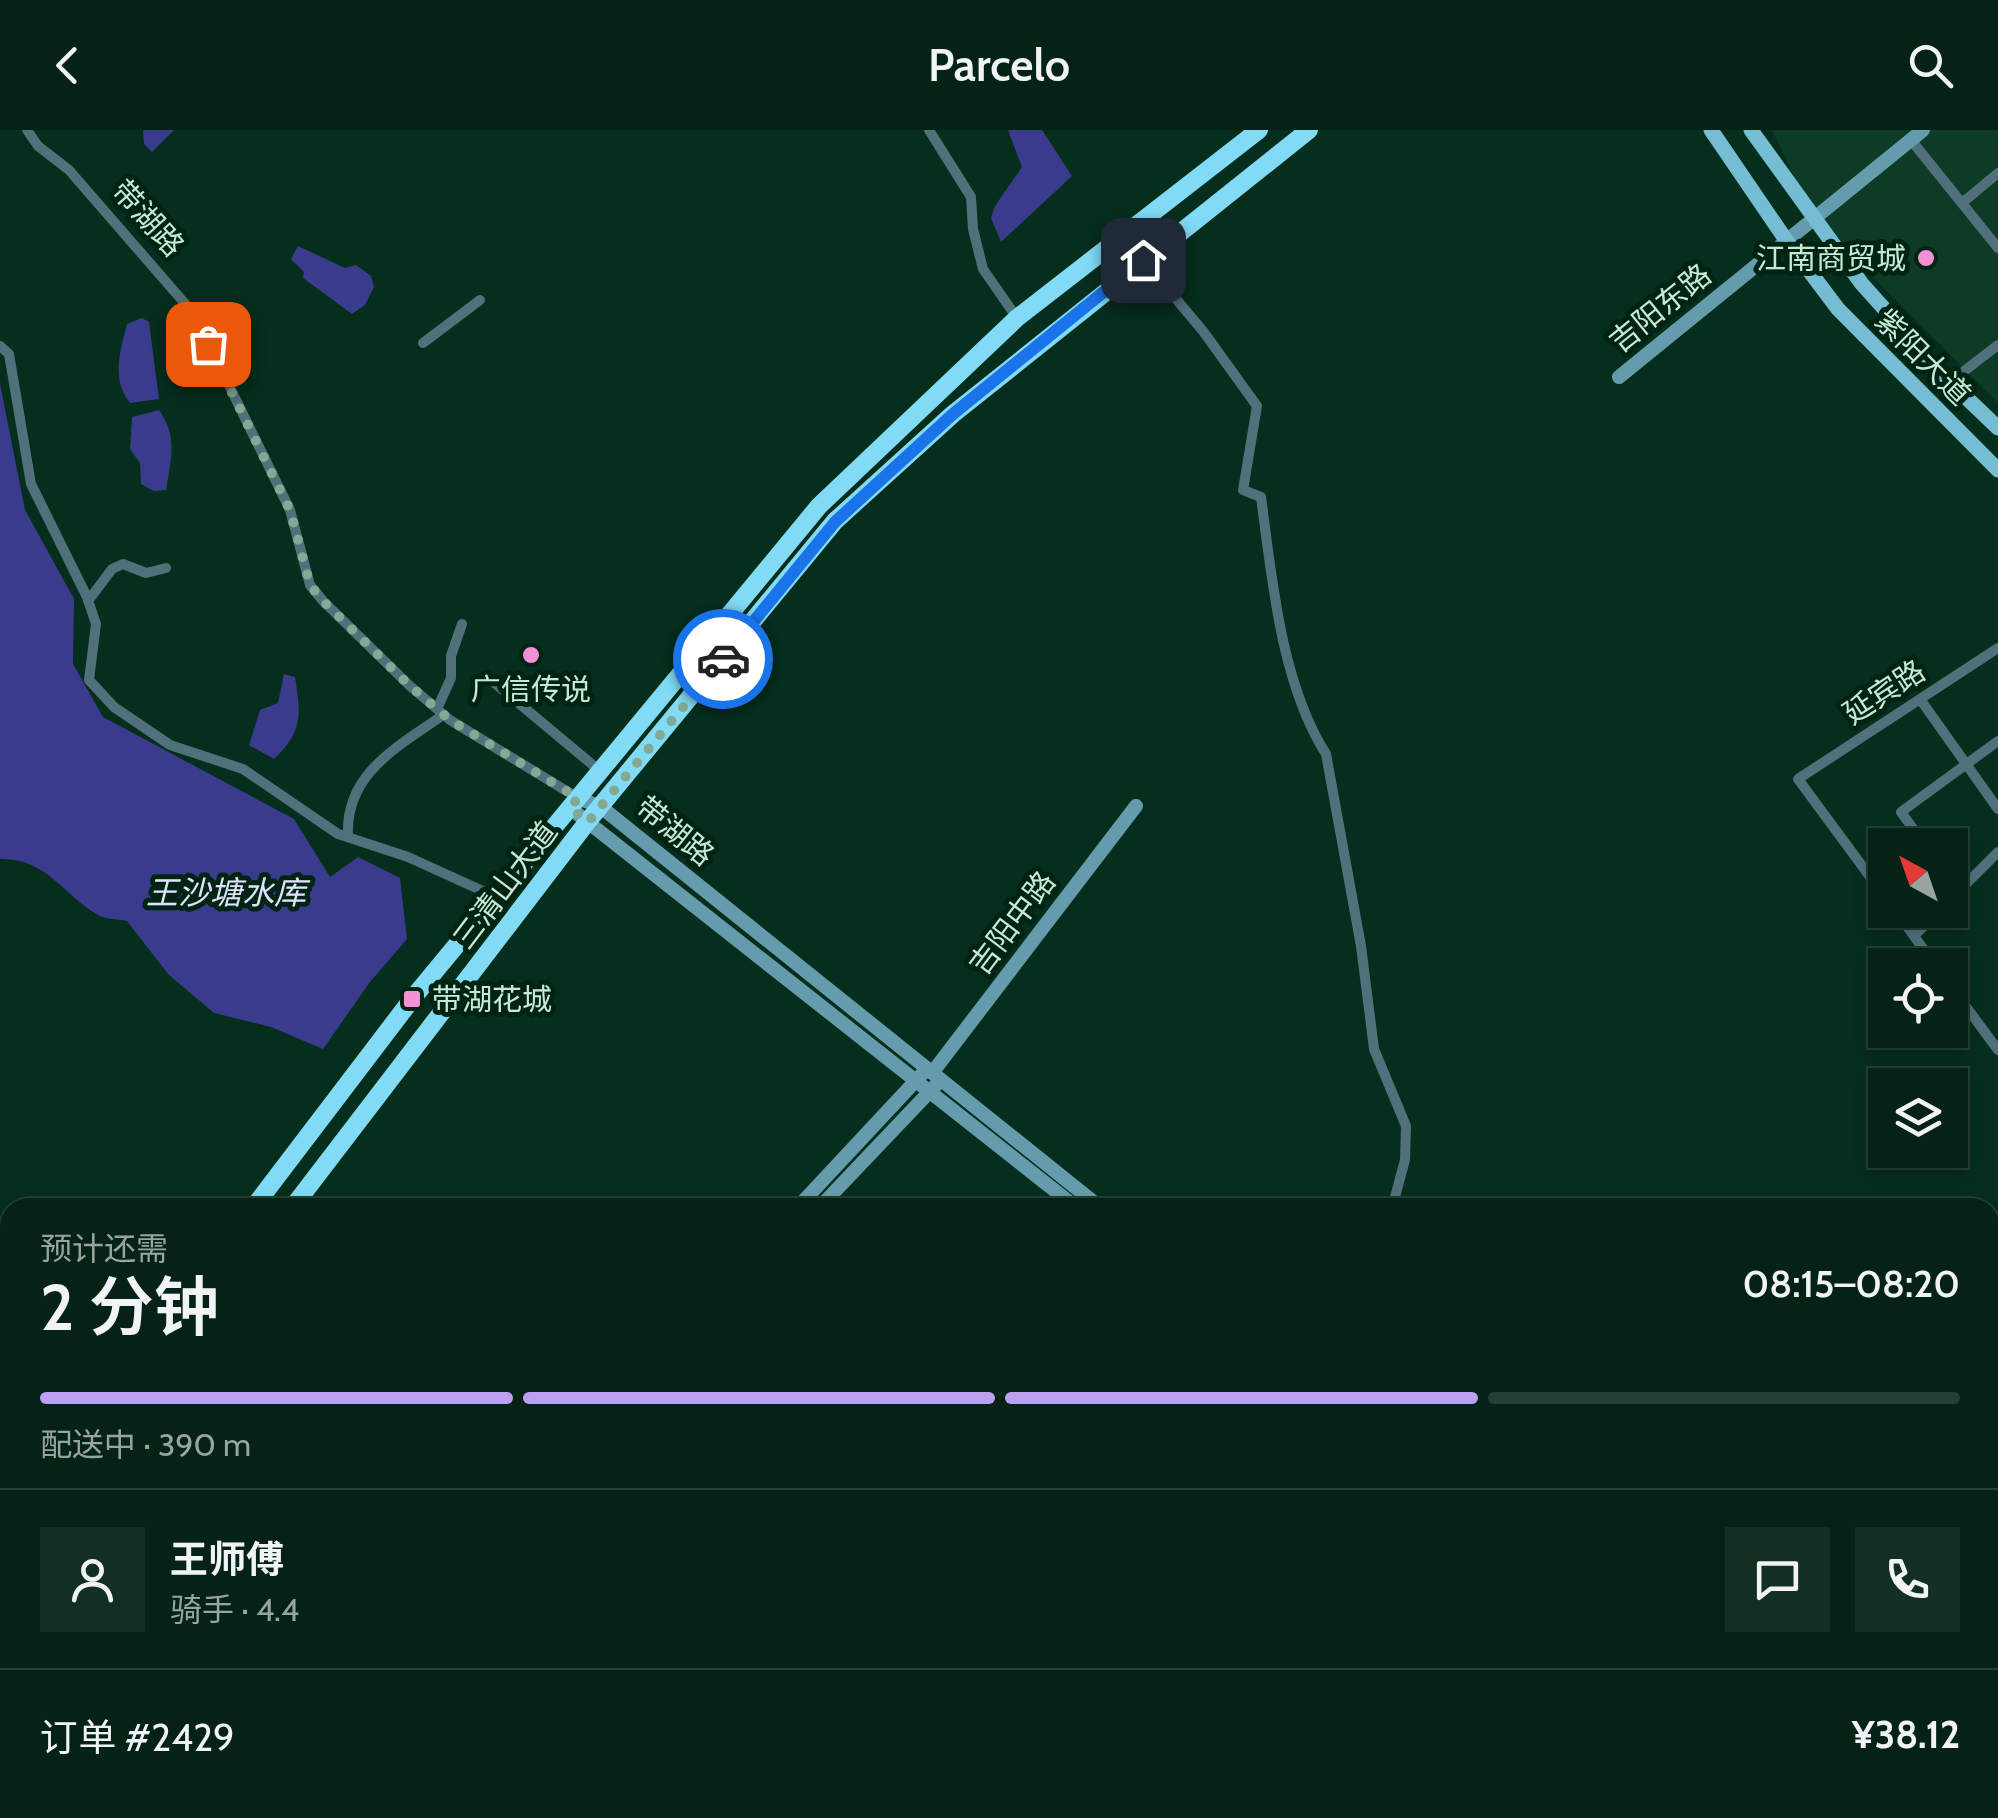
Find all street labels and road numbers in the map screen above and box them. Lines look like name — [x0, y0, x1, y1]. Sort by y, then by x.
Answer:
street label: 带湖路 — [104, 172, 192, 264]
street label: 吉阳东路 — [1602, 256, 1718, 360]
street label: 紫阳大道 — [1867, 301, 1979, 413]
street label: 延宾路 — [1836, 652, 1932, 732]
street label: 带湖路 — [628, 788, 722, 874]
street label: 三清山大道 — [445, 814, 565, 956]
street label: 吉阳中路 — [961, 864, 1063, 982]

